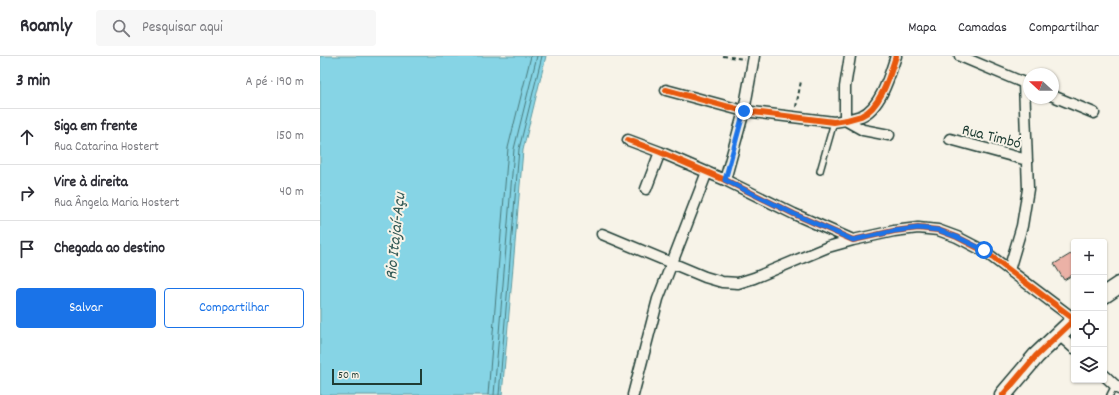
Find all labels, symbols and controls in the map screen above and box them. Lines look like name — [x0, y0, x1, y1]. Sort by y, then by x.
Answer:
search box — [96, 10, 376, 46]
text: Roamly — [20, 14, 72, 41]
icon: search — [110, 17, 132, 39]
text: Pesquisar aqui — [142, 17, 223, 39]
text: Mapa — [908, 18, 936, 38]
text: Camadas — [958, 18, 1007, 38]
text: Compartilhar — [1029, 18, 1099, 38]
north arrow — [1023, 68, 1059, 104]
text: 3 min — [16, 70, 50, 94]
text: A pé · 190 m — [246, 73, 304, 92]
route end — [735, 102, 753, 120]
text: Siga em frente — [54, 116, 137, 138]
street label: Rua Timbó — [959, 119, 1023, 156]
icon: ahead — [16, 126, 38, 148]
text: 150 m — [276, 127, 304, 146]
text: Rua Catarina Hostert — [54, 138, 159, 157]
text: Vire à direita — [54, 172, 128, 194]
icon: right — [16, 182, 38, 204]
text: 40 m — [280, 183, 304, 202]
water label: Rio Itajaí-Açu — [380, 190, 414, 281]
text: Rua Ângela Maria Hostert — [54, 194, 179, 213]
icon: arrive — [16, 238, 38, 260]
text: Chegada ao destino — [54, 238, 165, 260]
map controls — [1071, 239, 1107, 383]
button: + — [1071, 239, 1107, 275]
route start — [975, 241, 993, 259]
button: − — [1071, 275, 1107, 311]
button: Salvar — [16, 288, 156, 328]
button: Compartilhar — [164, 288, 304, 328]
button: locate — [1071, 311, 1107, 347]
button: layers — [1071, 347, 1107, 383]
scale bar — [332, 367, 422, 386]
text: 50 m — [338, 368, 359, 384]

